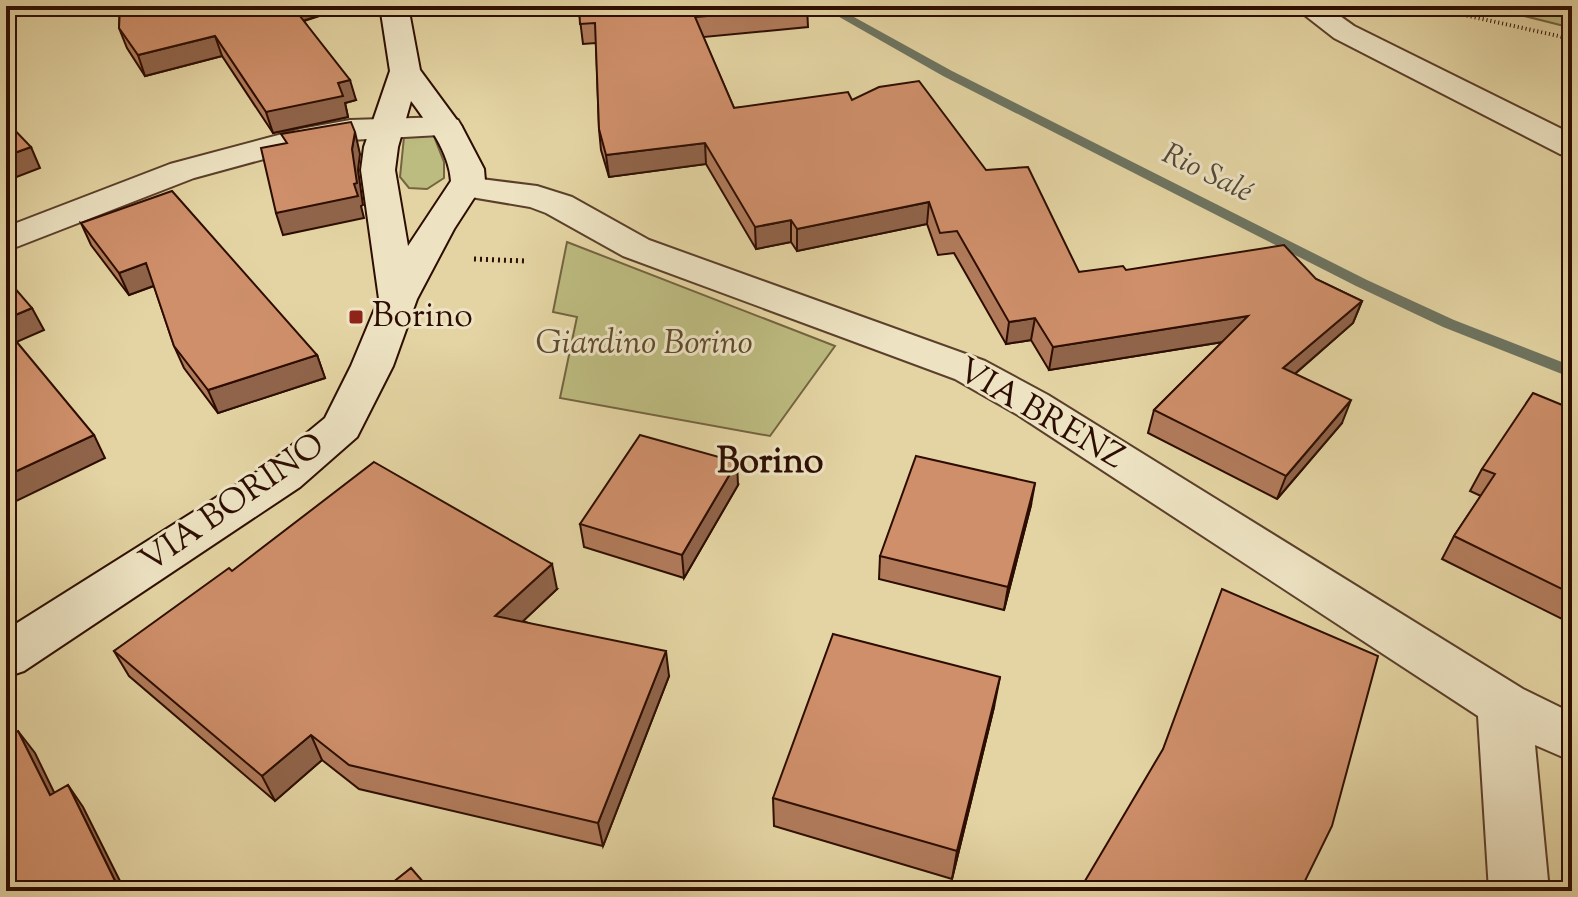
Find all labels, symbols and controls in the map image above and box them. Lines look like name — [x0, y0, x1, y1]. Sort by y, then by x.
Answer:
water label: Rio Salé — [1154, 134, 1260, 214]
place label: Borino — [372, 293, 473, 342]
marker: Borino — [347, 308, 365, 326]
park label: Giardino Borino — [535, 320, 753, 369]
street label: VIA BRENZ — [947, 347, 1133, 483]
street label: VIA BORINO — [131, 422, 335, 586]
district label: Borino — [717, 437, 823, 489]

